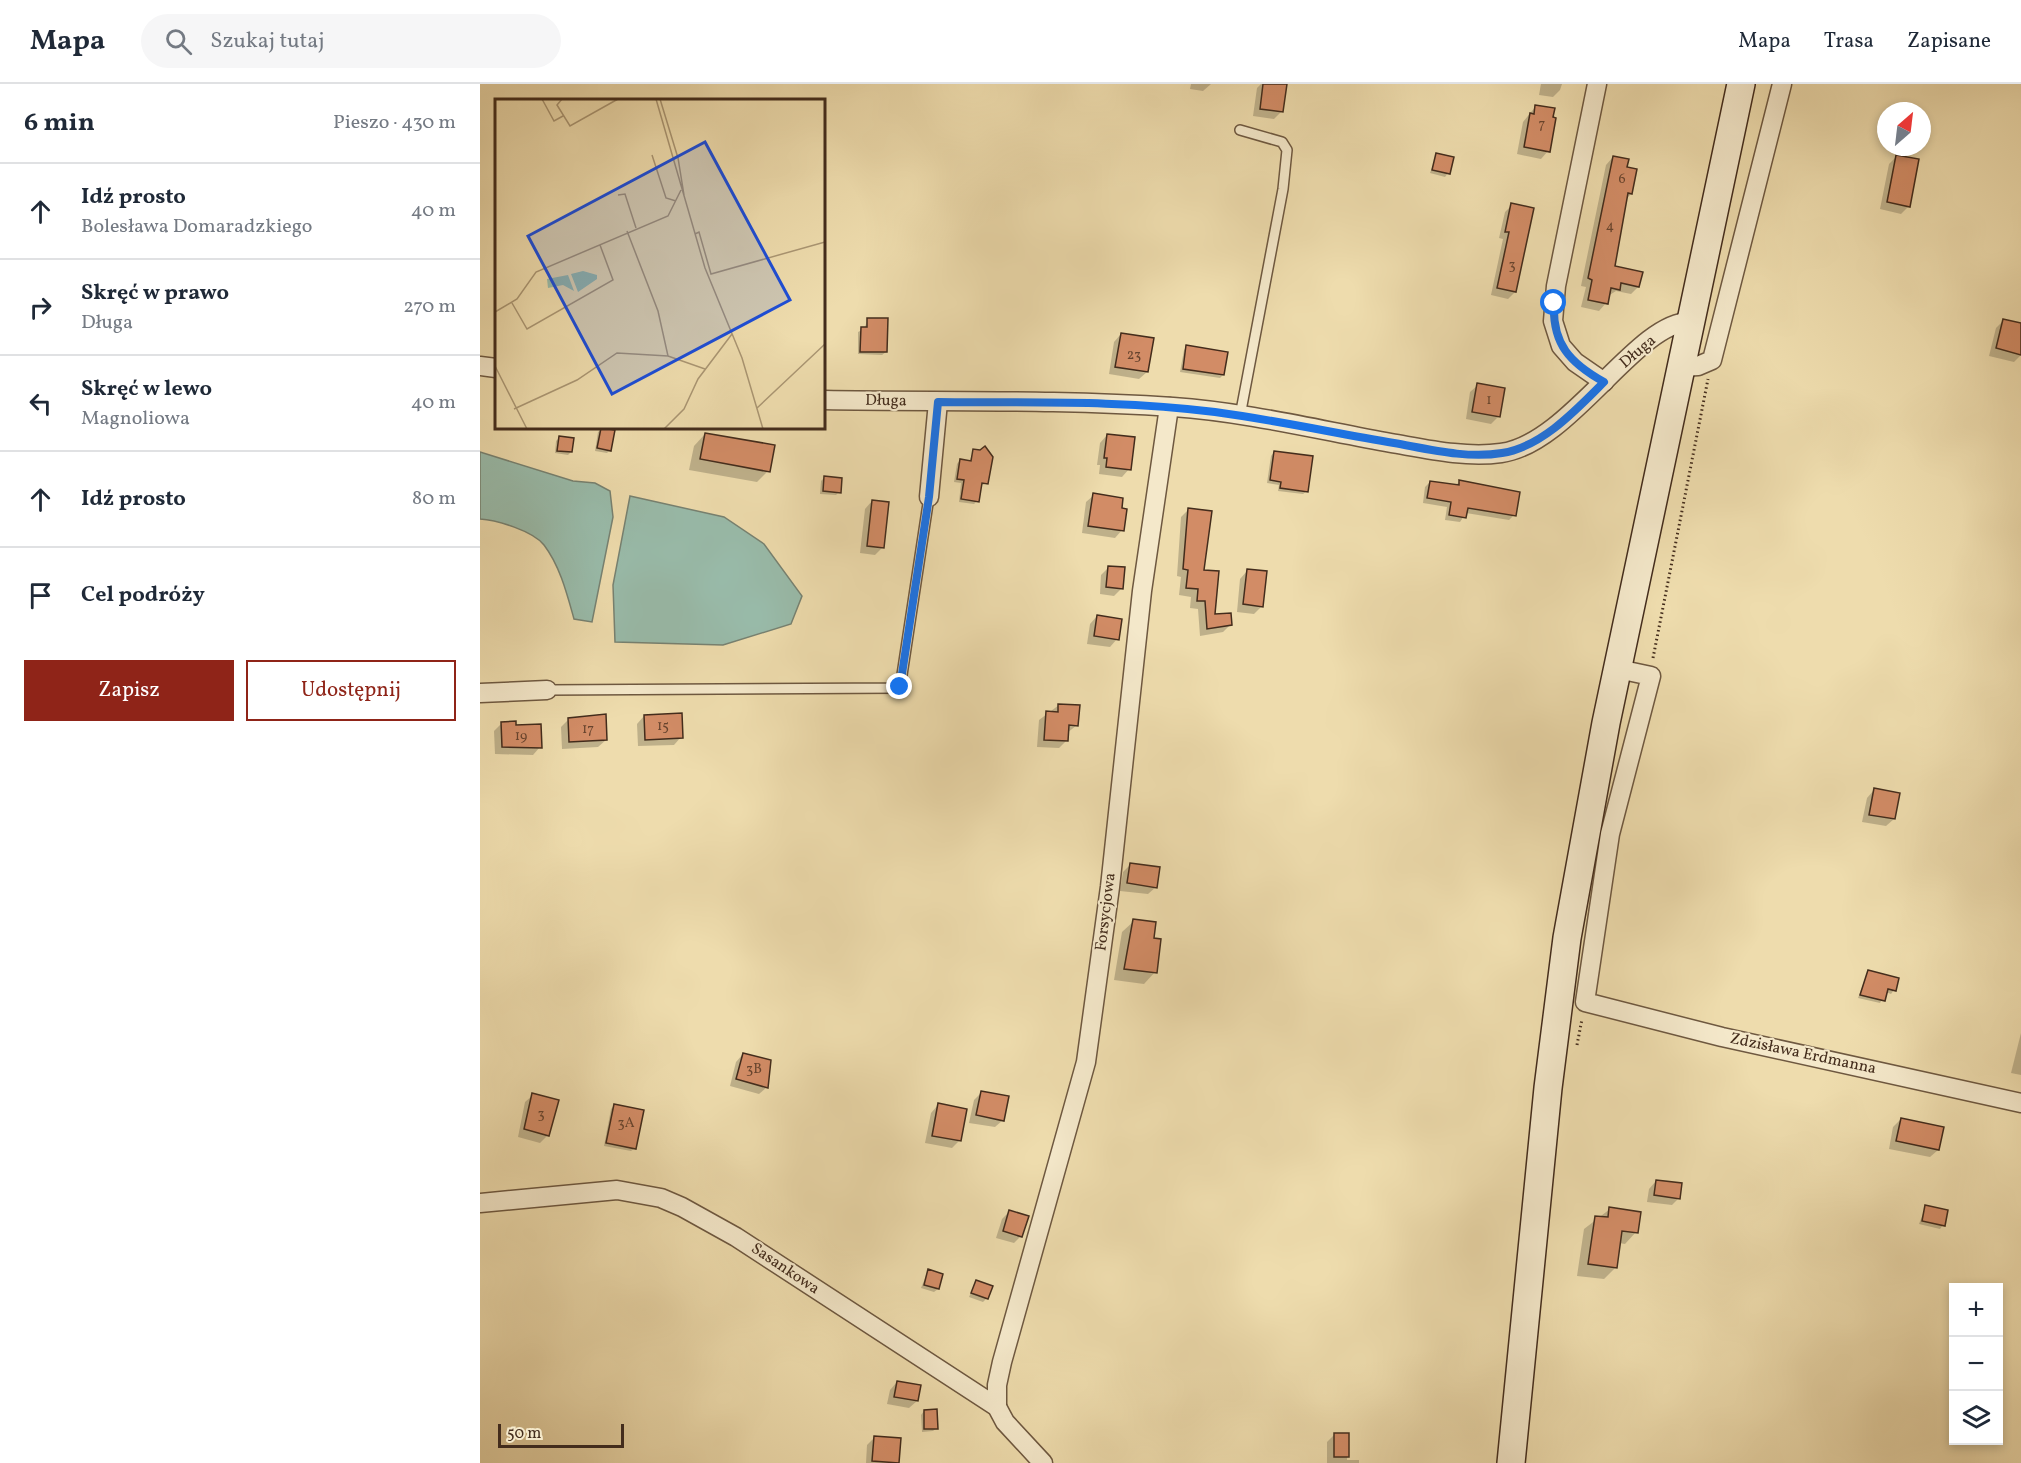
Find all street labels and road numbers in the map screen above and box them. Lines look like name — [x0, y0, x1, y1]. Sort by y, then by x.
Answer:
street label: Długa — [1615, 330, 1661, 374]
street label: Długa — [865, 390, 907, 412]
street label: Forsycjowa — [1090, 872, 1122, 952]
street label: Zdzisława Erdmanna — [1728, 1028, 1878, 1080]
street label: Sasankowa — [746, 1238, 824, 1300]

